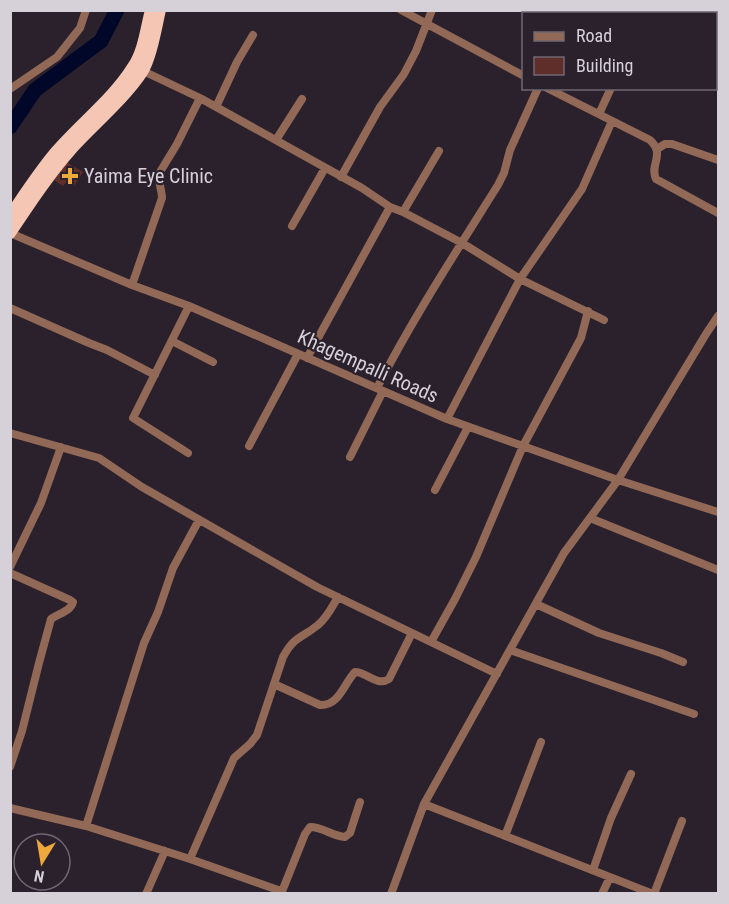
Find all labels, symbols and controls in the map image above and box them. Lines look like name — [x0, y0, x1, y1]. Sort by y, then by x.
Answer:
legend — [522, 12, 717, 90]
text: Road — [576, 25, 612, 46]
text: Building — [576, 55, 633, 76]
place label: Yaima Eye Clinic — [84, 164, 213, 188]
marker: Yaima Eye Clinic — [61, 167, 79, 185]
street label: Khagempalli Roads — [294, 324, 442, 408]
north arrow — [12, 832, 72, 892]
text: N — [33, 866, 46, 886]

